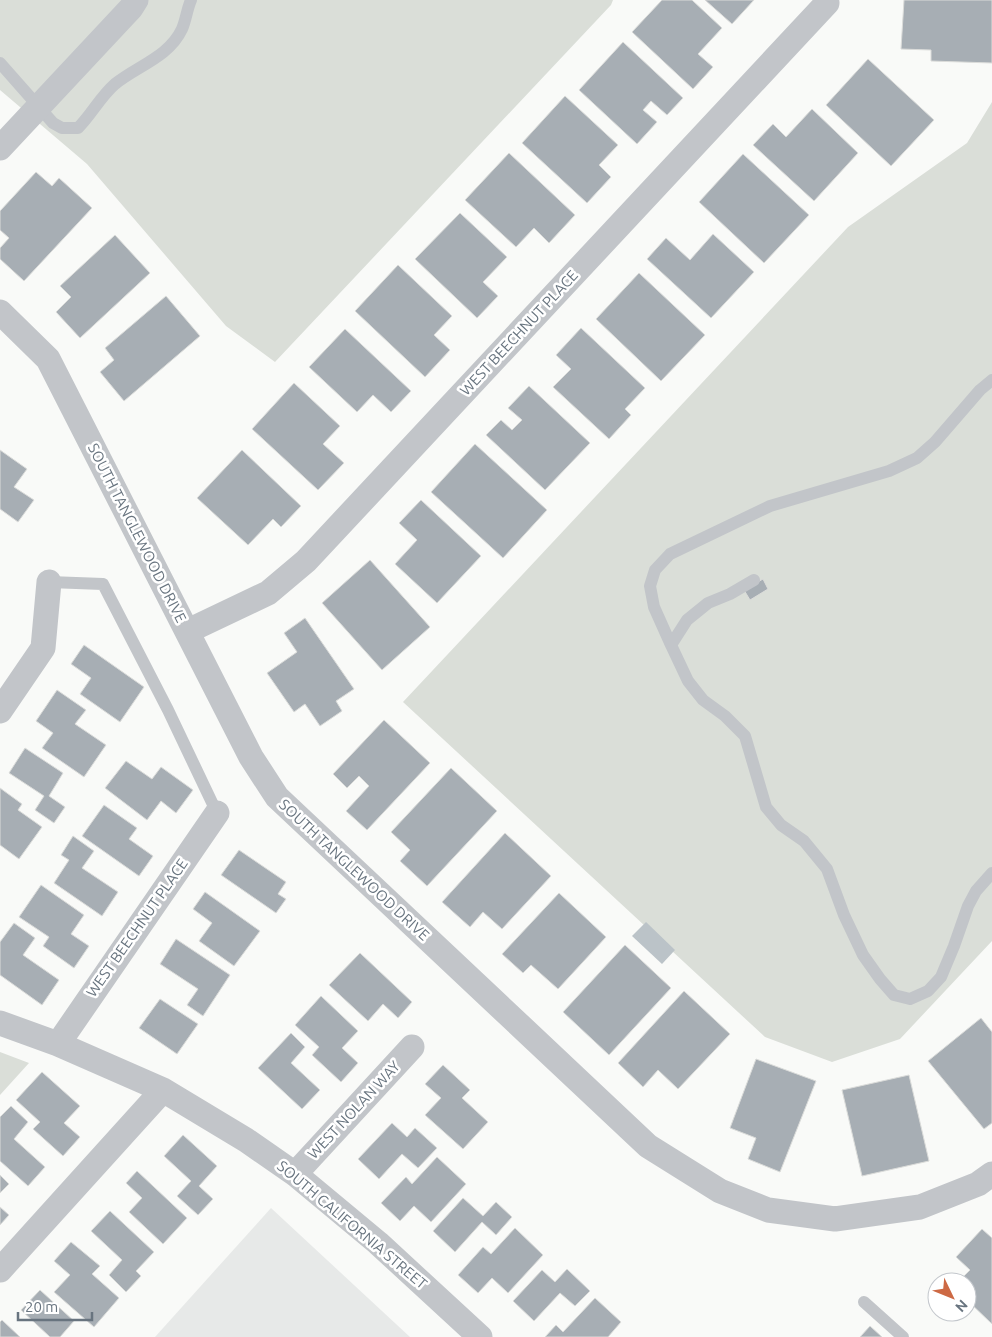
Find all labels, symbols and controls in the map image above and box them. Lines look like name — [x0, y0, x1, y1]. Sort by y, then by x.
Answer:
street label: WEST BEECHNUT PLACE — [456, 267, 581, 399]
street label: SOUTH TANGLEWOOD DRIVE — [85, 440, 190, 625]
street label: SOUTH TANGLEWOOD DRIVE — [276, 796, 433, 944]
street label: WEST BEECHNUT PLACE — [82, 855, 191, 1000]
street label: WEST NOLAN WAY — [304, 1057, 403, 1162]
street label: SOUTH CALIFORNIA STREET — [274, 1157, 431, 1293]
north arrow — [927, 1272, 977, 1322]
scale bar — [18, 1290, 91, 1322]
text: N — [952, 1297, 971, 1315]
text: 20 m — [25, 1298, 58, 1315]

